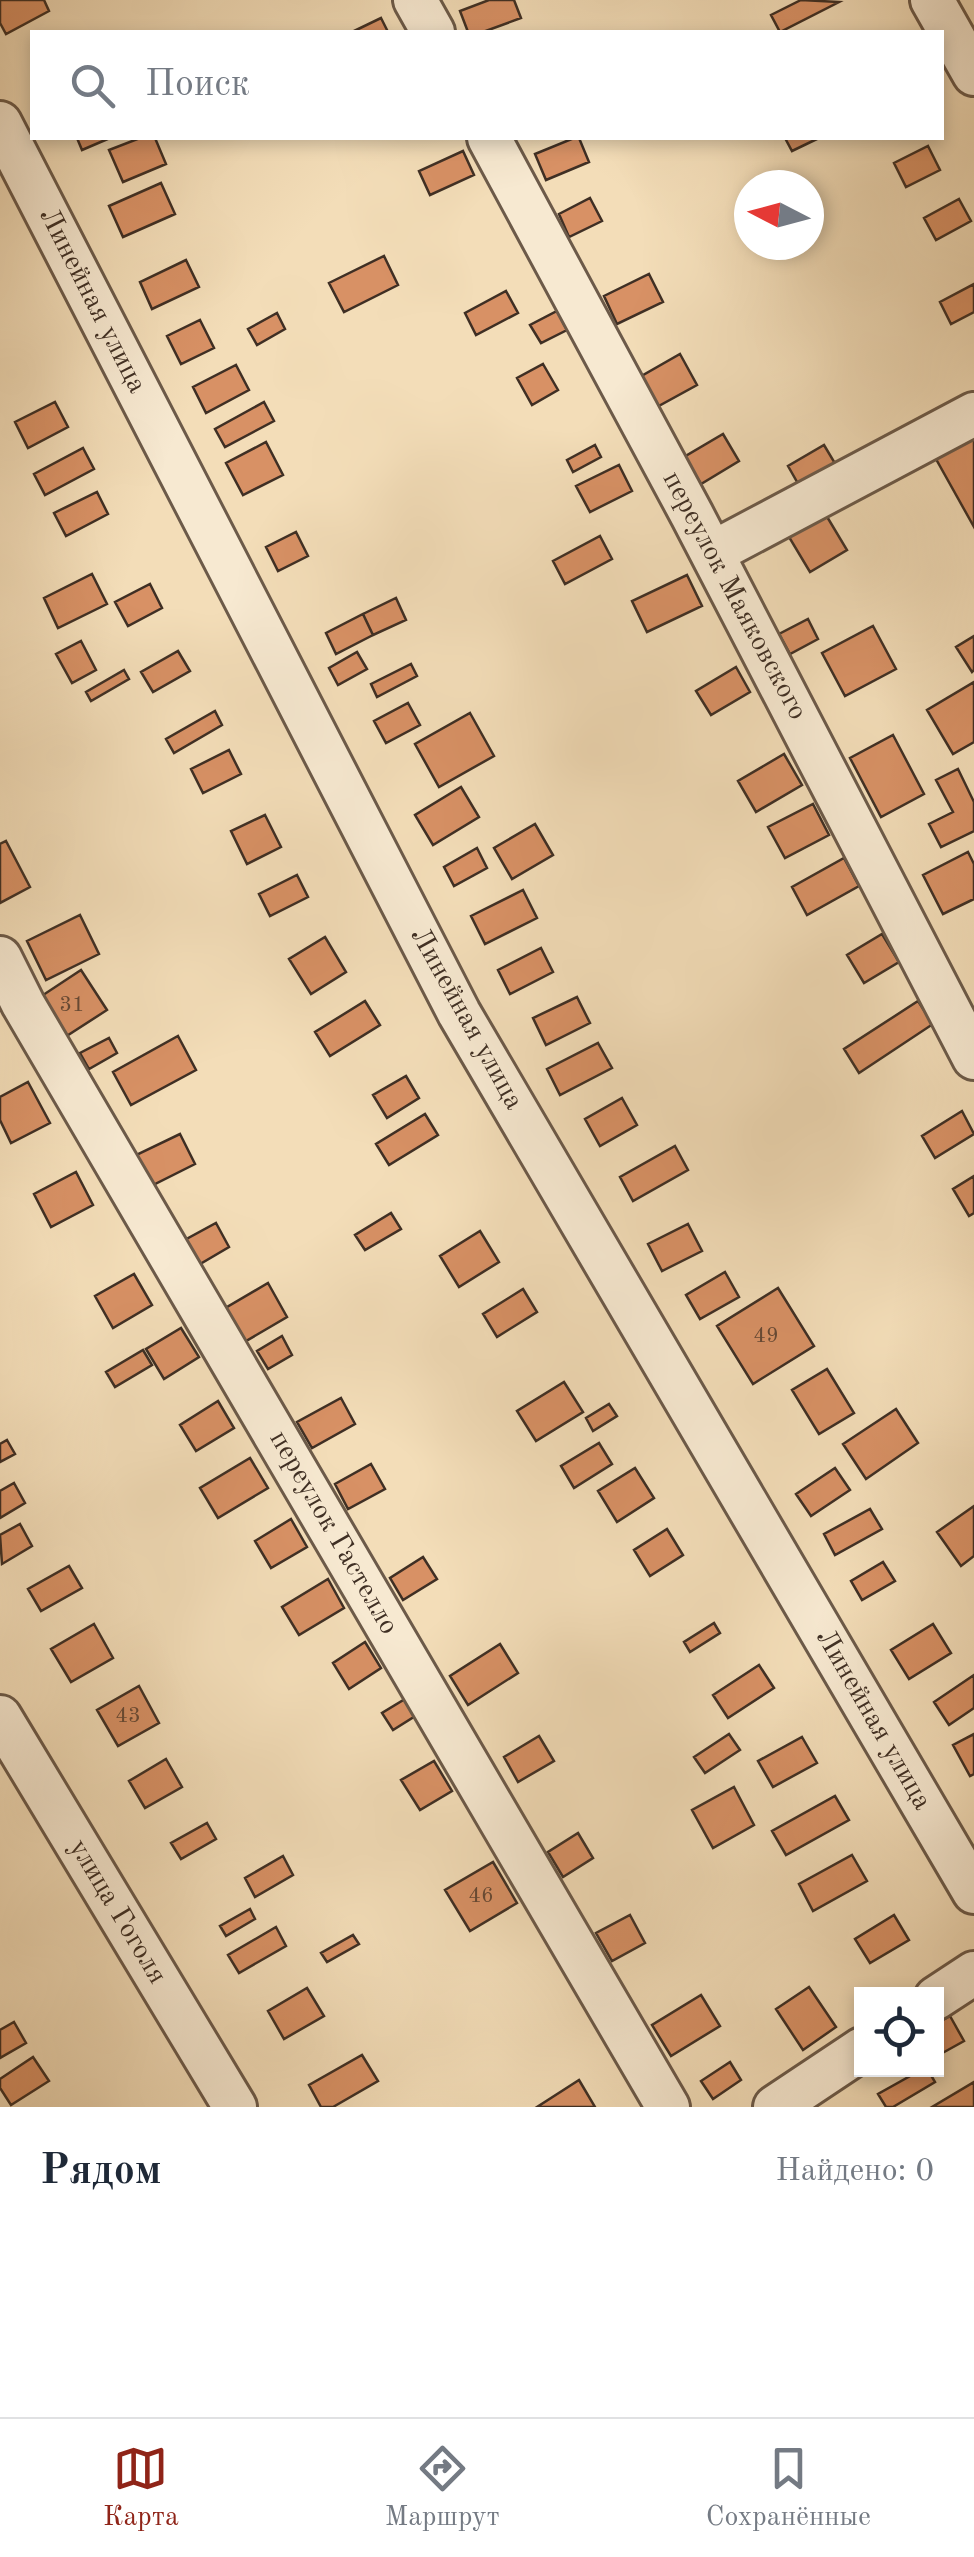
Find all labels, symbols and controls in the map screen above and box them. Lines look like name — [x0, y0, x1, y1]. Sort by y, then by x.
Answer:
search box — [30, 30, 944, 140]
icon: search — [65, 58, 120, 113]
text: Поиск — [145, 66, 250, 104]
north arrow — [734, 170, 824, 260]
street label: Линейная улица — [33, 204, 151, 398]
street label: переулок Маяковского — [657, 467, 811, 725]
street label: Линейная улица — [404, 923, 528, 1115]
house number: 31 — [59, 994, 85, 1016]
house number: 49 — [753, 1325, 779, 1347]
street label: переулок Гастелло — [263, 1427, 403, 1639]
street label: Линейная улица — [810, 1625, 936, 1815]
house number: 43 — [115, 1705, 141, 1727]
street label: улица Гоголя — [63, 1835, 171, 1989]
house number: 46 — [468, 1885, 494, 1907]
map controls — [854, 1987, 944, 2077]
button: locate — [854, 1987, 944, 2077]
text: Рядом — [40, 2151, 162, 2193]
text: Найдено: 0 — [775, 2156, 934, 2188]
tab: Карта — [103, 2441, 179, 2536]
tab: Маршрут — [385, 2441, 500, 2536]
tab: Сохранённые — [706, 2441, 871, 2536]

